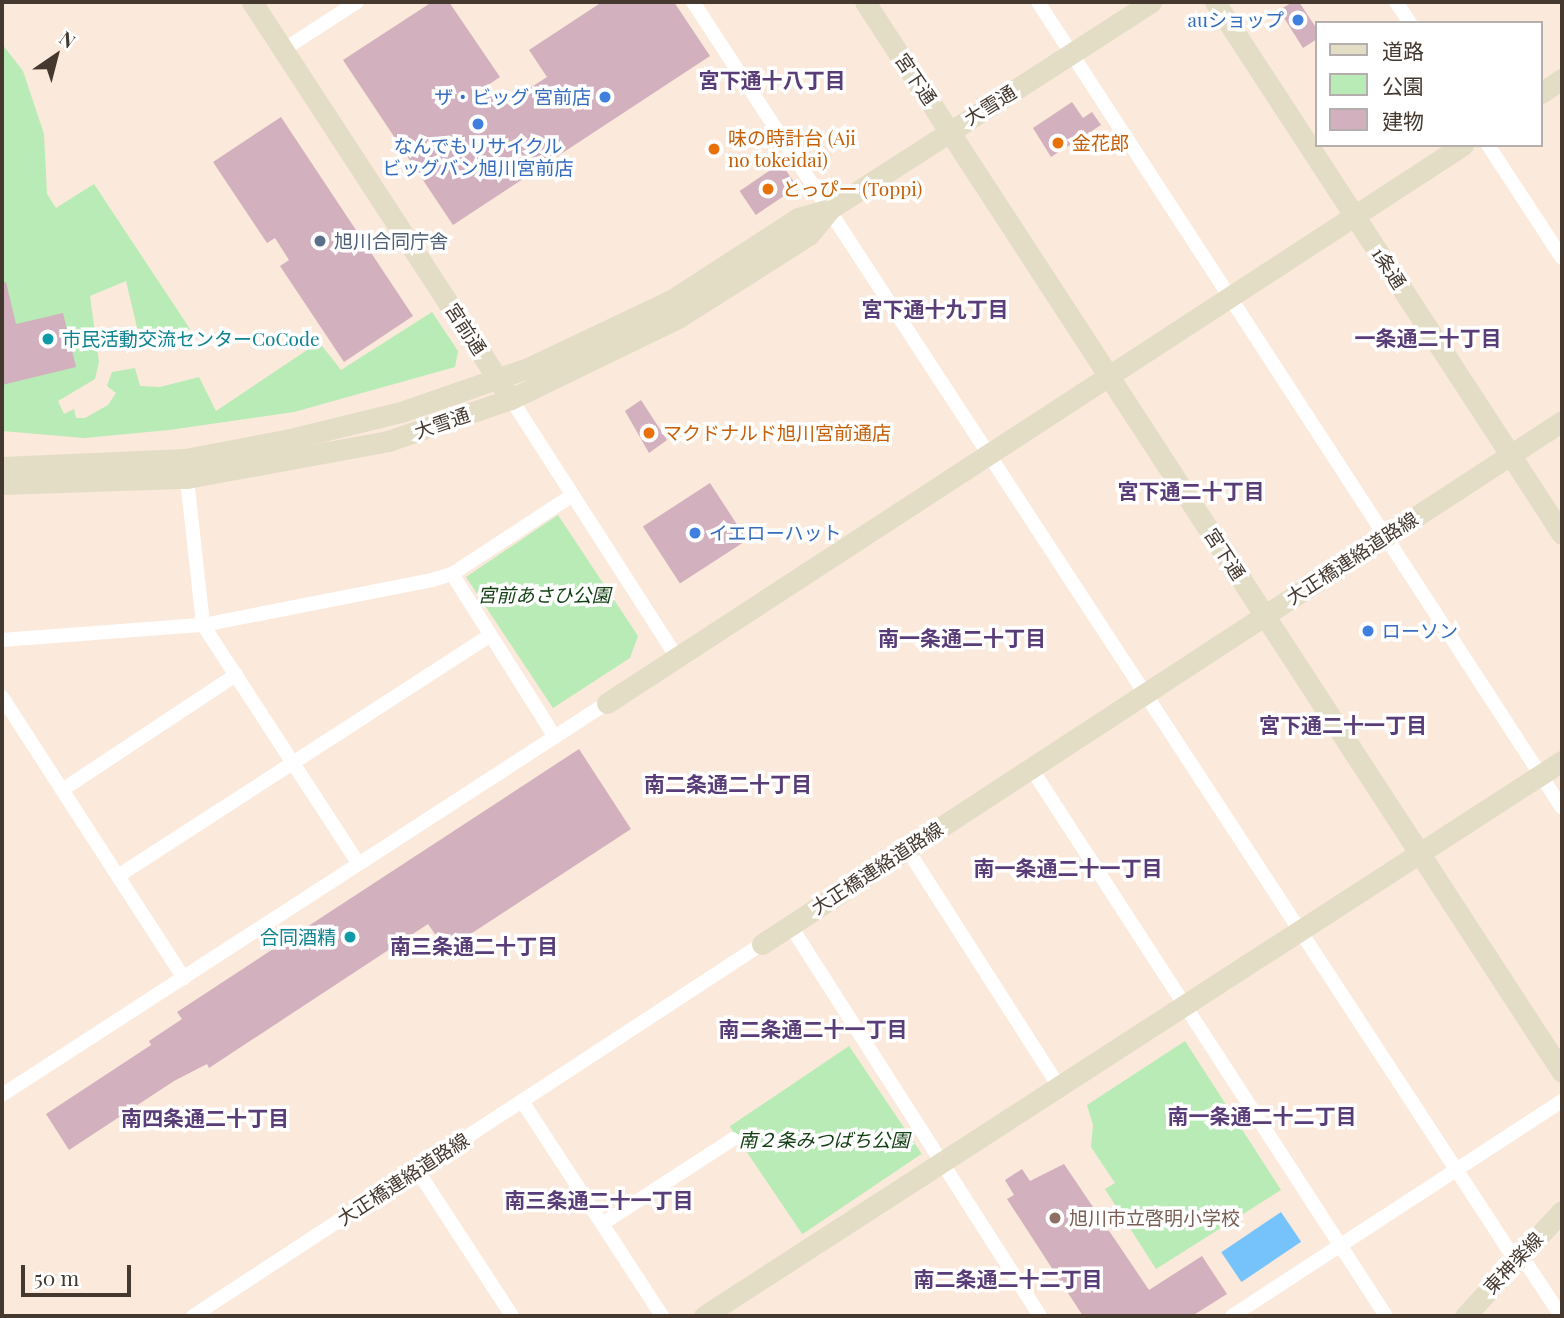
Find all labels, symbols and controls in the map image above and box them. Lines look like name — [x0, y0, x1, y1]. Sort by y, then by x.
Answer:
place label: auショップ — [1187, 9, 1284, 31]
marker: auショップ — [1290, 12, 1306, 28]
north arrow — [21, 21, 91, 91]
legend — [1316, 21, 1543, 147]
text: N — [55, 24, 81, 53]
text: 道路 — [1382, 36, 1424, 64]
street label: 宮下通 — [891, 49, 941, 109]
district label: 宮下通十八丁目 — [699, 66, 845, 92]
text: 公園 — [1382, 71, 1424, 99]
street label: 大雪通 — [960, 80, 1020, 130]
place label: ザ・ビッグ 宮前店 — [434, 86, 591, 108]
marker: ザ・ビッグ 宮前店 — [597, 89, 613, 105]
text: 建物 — [1382, 106, 1424, 134]
marker: なんでもリサイクル ビッグバン旭川宮前店 — [470, 116, 486, 132]
place label: 味の時計台 (Aji no tokeidai) — [728, 127, 856, 171]
place label: 金花郎 — [1072, 132, 1129, 154]
place label: なんでもリサイクル ビッグバン旭川宮前店 — [383, 135, 573, 179]
marker: 金花郎 — [1050, 135, 1066, 151]
marker: 味の時計台 (Aji no tokeidai) — [706, 141, 722, 157]
place label: とっぴー (Toppi) — [782, 178, 923, 200]
marker: とっぴー (Toppi) — [760, 181, 776, 197]
place label: 旭川合同庁舎 — [334, 230, 448, 252]
marker: 旭川合同庁舎 — [312, 233, 328, 249]
street label: 1条通 — [1367, 243, 1411, 293]
district label: 宮下通十九丁目 — [862, 295, 1008, 321]
street label: 宮前通 — [441, 299, 491, 359]
district label: 一条通二十丁目 — [1355, 324, 1501, 350]
place label: 市民活動交流センターCoCode — [62, 328, 320, 350]
marker: 市民活動交流センターCoCode — [40, 331, 56, 347]
street label: 大雪通 — [411, 403, 473, 443]
place label: マクドナルド旭川宮前通店 — [663, 422, 891, 444]
marker: マクドナルド旭川宮前通店 — [641, 425, 657, 441]
district label: 宮下通二十丁目 — [1118, 477, 1264, 503]
street label: 大正橋連絡道路線 — [1282, 507, 1422, 609]
place label: イエローハット — [709, 522, 842, 544]
street label: 宮下通 — [1200, 524, 1250, 584]
marker: イエローハット — [687, 525, 703, 541]
park label: 宮前あさひ公園 — [478, 584, 610, 606]
place label: ローソン — [1382, 620, 1458, 642]
marker: ローソン — [1360, 623, 1376, 639]
district label: 南一条通二十丁目 — [878, 624, 1046, 650]
district label: 宮下通二十一丁目 — [1259, 711, 1427, 737]
district label: 南二条通二十丁目 — [644, 770, 812, 796]
street label: 大正橋連絡道路線 — [807, 817, 947, 919]
district label: 南一条通二十一丁目 — [974, 854, 1162, 880]
place label: 合同酒精 — [260, 926, 336, 948]
marker: 合同酒精 — [342, 929, 358, 945]
district label: 南三条通二十丁目 — [390, 932, 558, 958]
district label: 南二条通二十一丁目 — [719, 1015, 907, 1041]
district label: 南一条通二十二丁目 — [1168, 1102, 1356, 1128]
district label: 南四条通二十丁目 — [121, 1104, 289, 1130]
street label: 大正橋連絡道路線 — [333, 1128, 473, 1230]
park label: 南２条みつばち公園 — [739, 1129, 909, 1151]
district label: 南三条通二十一丁目 — [505, 1186, 693, 1212]
place label: 旭川市立啓明小学校 — [1069, 1207, 1240, 1229]
marker: 旭川市立啓明小学校 — [1047, 1210, 1063, 1226]
street label: 東神楽線 — [1479, 1227, 1547, 1299]
scale bar — [24, 1252, 135, 1296]
text: 50 m — [34, 1263, 79, 1291]
district label: 南二条通二十二丁目 — [914, 1265, 1102, 1291]

